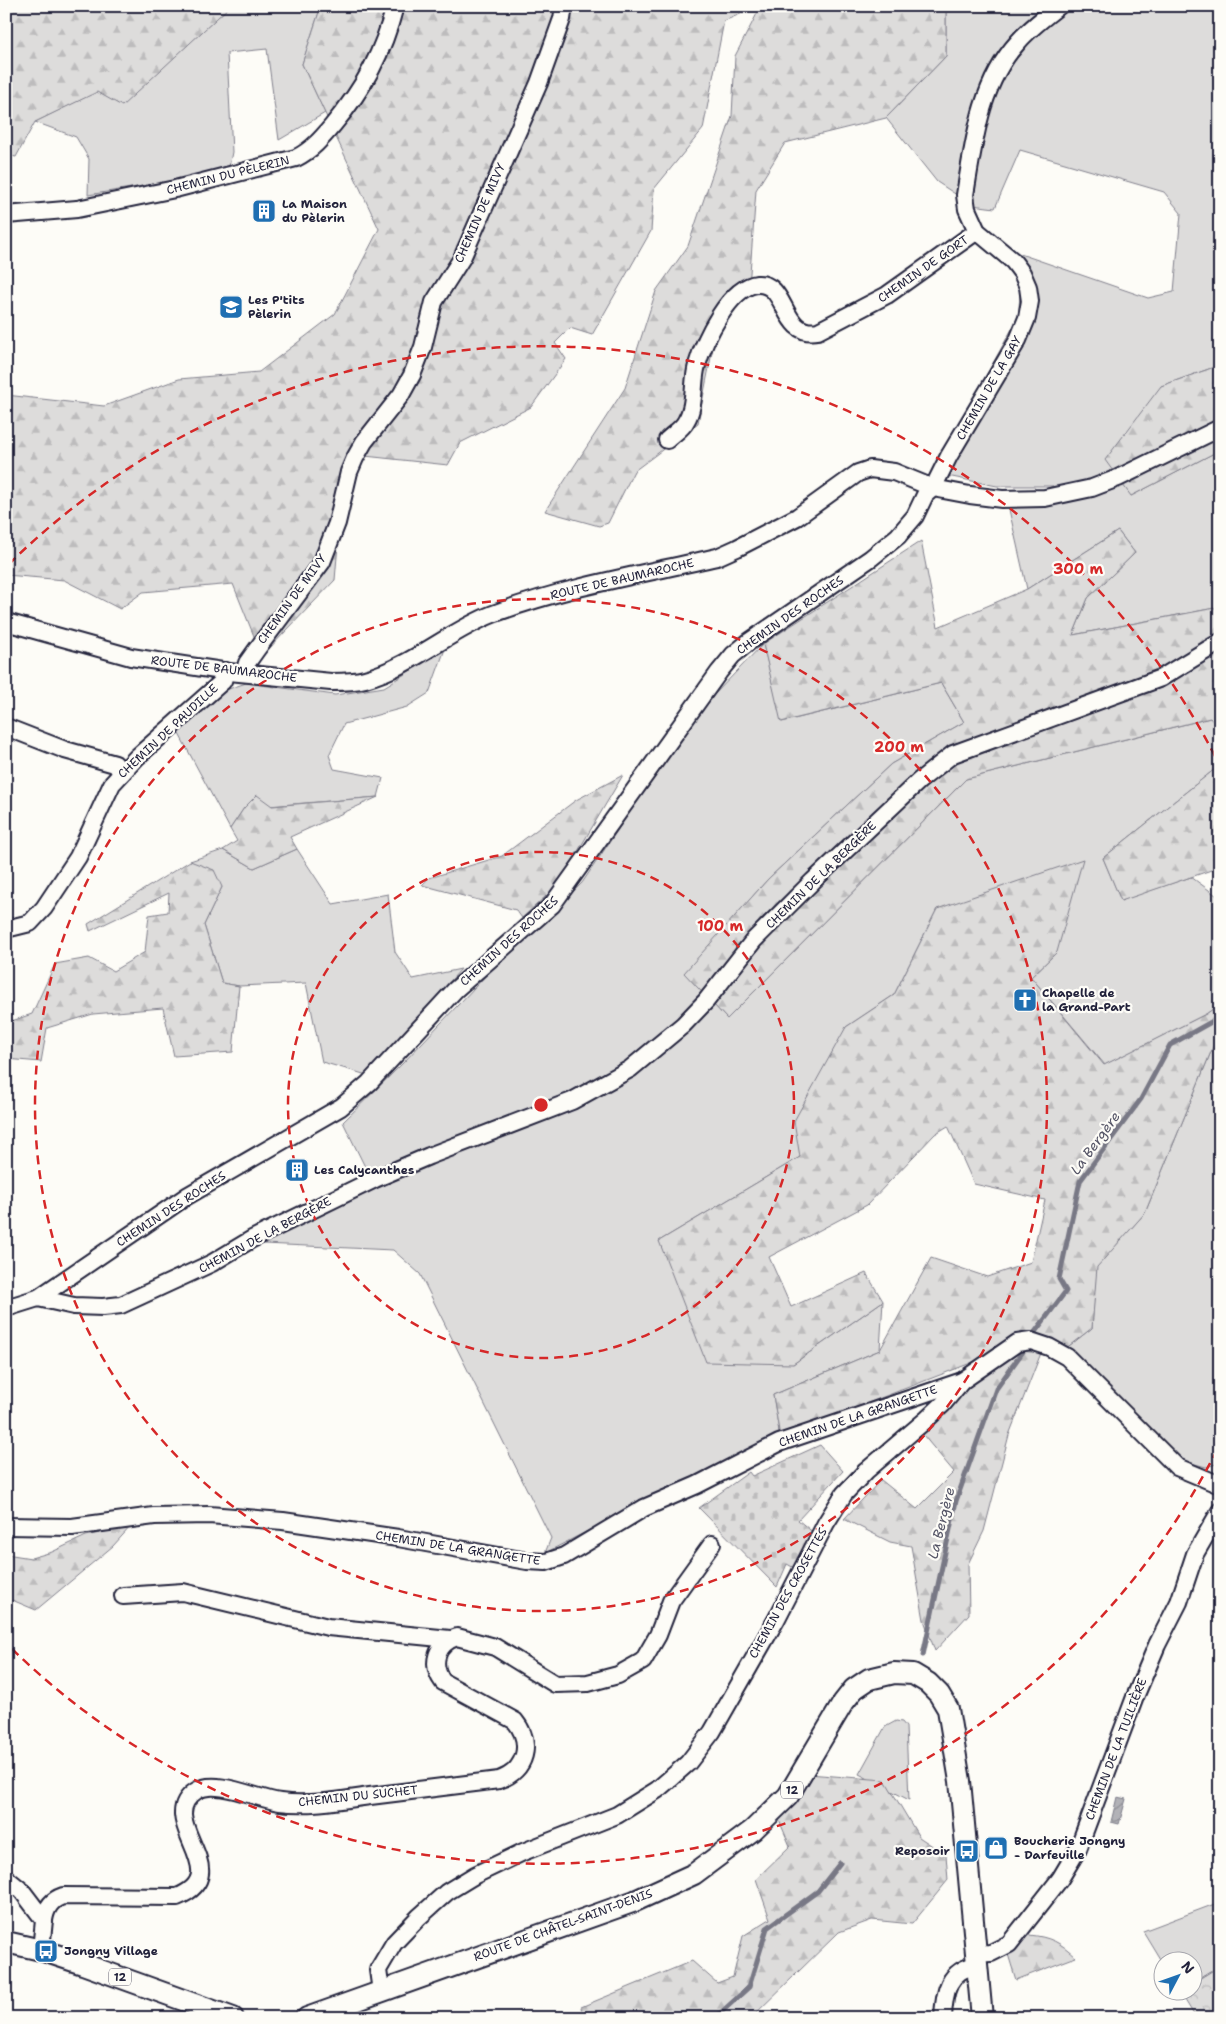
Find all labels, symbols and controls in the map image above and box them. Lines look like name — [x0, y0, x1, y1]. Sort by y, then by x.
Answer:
street label: CHEMIN DU PÈLERIN — [165, 152, 291, 198]
street label: CHEMIN DE MIVY — [451, 160, 509, 265]
place label: La Maison du Pèlerin — [282, 196, 347, 226]
building icon: La Maison du Pèlerin — [251, 198, 277, 224]
street label: CHEMIN DE GORT — [874, 231, 972, 306]
place label: Les P'tits Pèlerin — [248, 292, 305, 322]
school or university icon: Les P'tits Pèlerin — [218, 294, 244, 320]
street label: CHEMIN DE LA GAY — [953, 332, 1026, 443]
street label: CHEMIN DE MIVY — [254, 550, 331, 647]
street label: ROUTE DE BAUMAROCHE — [549, 555, 695, 603]
text: 300 m — [1053, 559, 1103, 579]
street label: CHEMIN DES ROCHES — [733, 572, 847, 658]
street label: ROUTE DE BAUMAROCHE — [150, 652, 298, 686]
street label: CHEMIN DE PAUDILLE — [114, 680, 222, 782]
text: 200 m — [874, 737, 924, 757]
street label: CHEMIN DE LA BERGÈRE — [762, 818, 880, 932]
street label: CHEMIN DES ROCHES — [456, 892, 562, 989]
text: 100 m — [697, 916, 743, 936]
place label: Chapelle de la Grand-Part — [1042, 985, 1131, 1015]
church icon: Chapelle de la Grand-Part — [1012, 987, 1038, 1013]
centre of rings — [532, 1096, 550, 1114]
water label: La Bergère — [1066, 1108, 1124, 1178]
building icon: Les Calycanthes — [284, 1157, 310, 1183]
place label: Les Calycanthes — [314, 1162, 414, 1178]
street label: CHEMIN DES ROCHES — [113, 1167, 229, 1250]
street label: CHEMIN DE LA BERGÈRE — [196, 1193, 334, 1277]
street label: CHEMIN DE LA GRANGETTE — [777, 1381, 939, 1451]
water label: La Bergère — [923, 1485, 959, 1561]
street label: CHEMIN DES CROSETTES — [745, 1524, 831, 1661]
street label: CHEMIN DE LA GRANGETTE — [374, 1527, 542, 1569]
street label: CHEMIN DE LA TUILIÈRE — [1081, 1676, 1151, 1822]
street label: CHEMIN DU SUCHET — [297, 1782, 419, 1810]
road number: 12 — [781, 1782, 803, 1798]
place label: Boucherie Jongny - Darfeuille — [1014, 1833, 1125, 1863]
shop icon: Boucherie Jongny - Darfeuille — [983, 1835, 1009, 1861]
bus stop icon: Reposoir — [954, 1838, 980, 1864]
place label: Reposoir — [895, 1843, 951, 1859]
street label: ROUTE DE CHÂTEL-SAINT-DENIS — [471, 1885, 655, 1965]
bus stop icon: Jongny Village — [33, 1938, 59, 1964]
place label: Jongny Village — [64, 1943, 158, 1959]
north arrow — [1154, 1952, 1204, 2002]
text: N — [1177, 1957, 1198, 1978]
road number: 12 — [109, 1968, 131, 1985]

